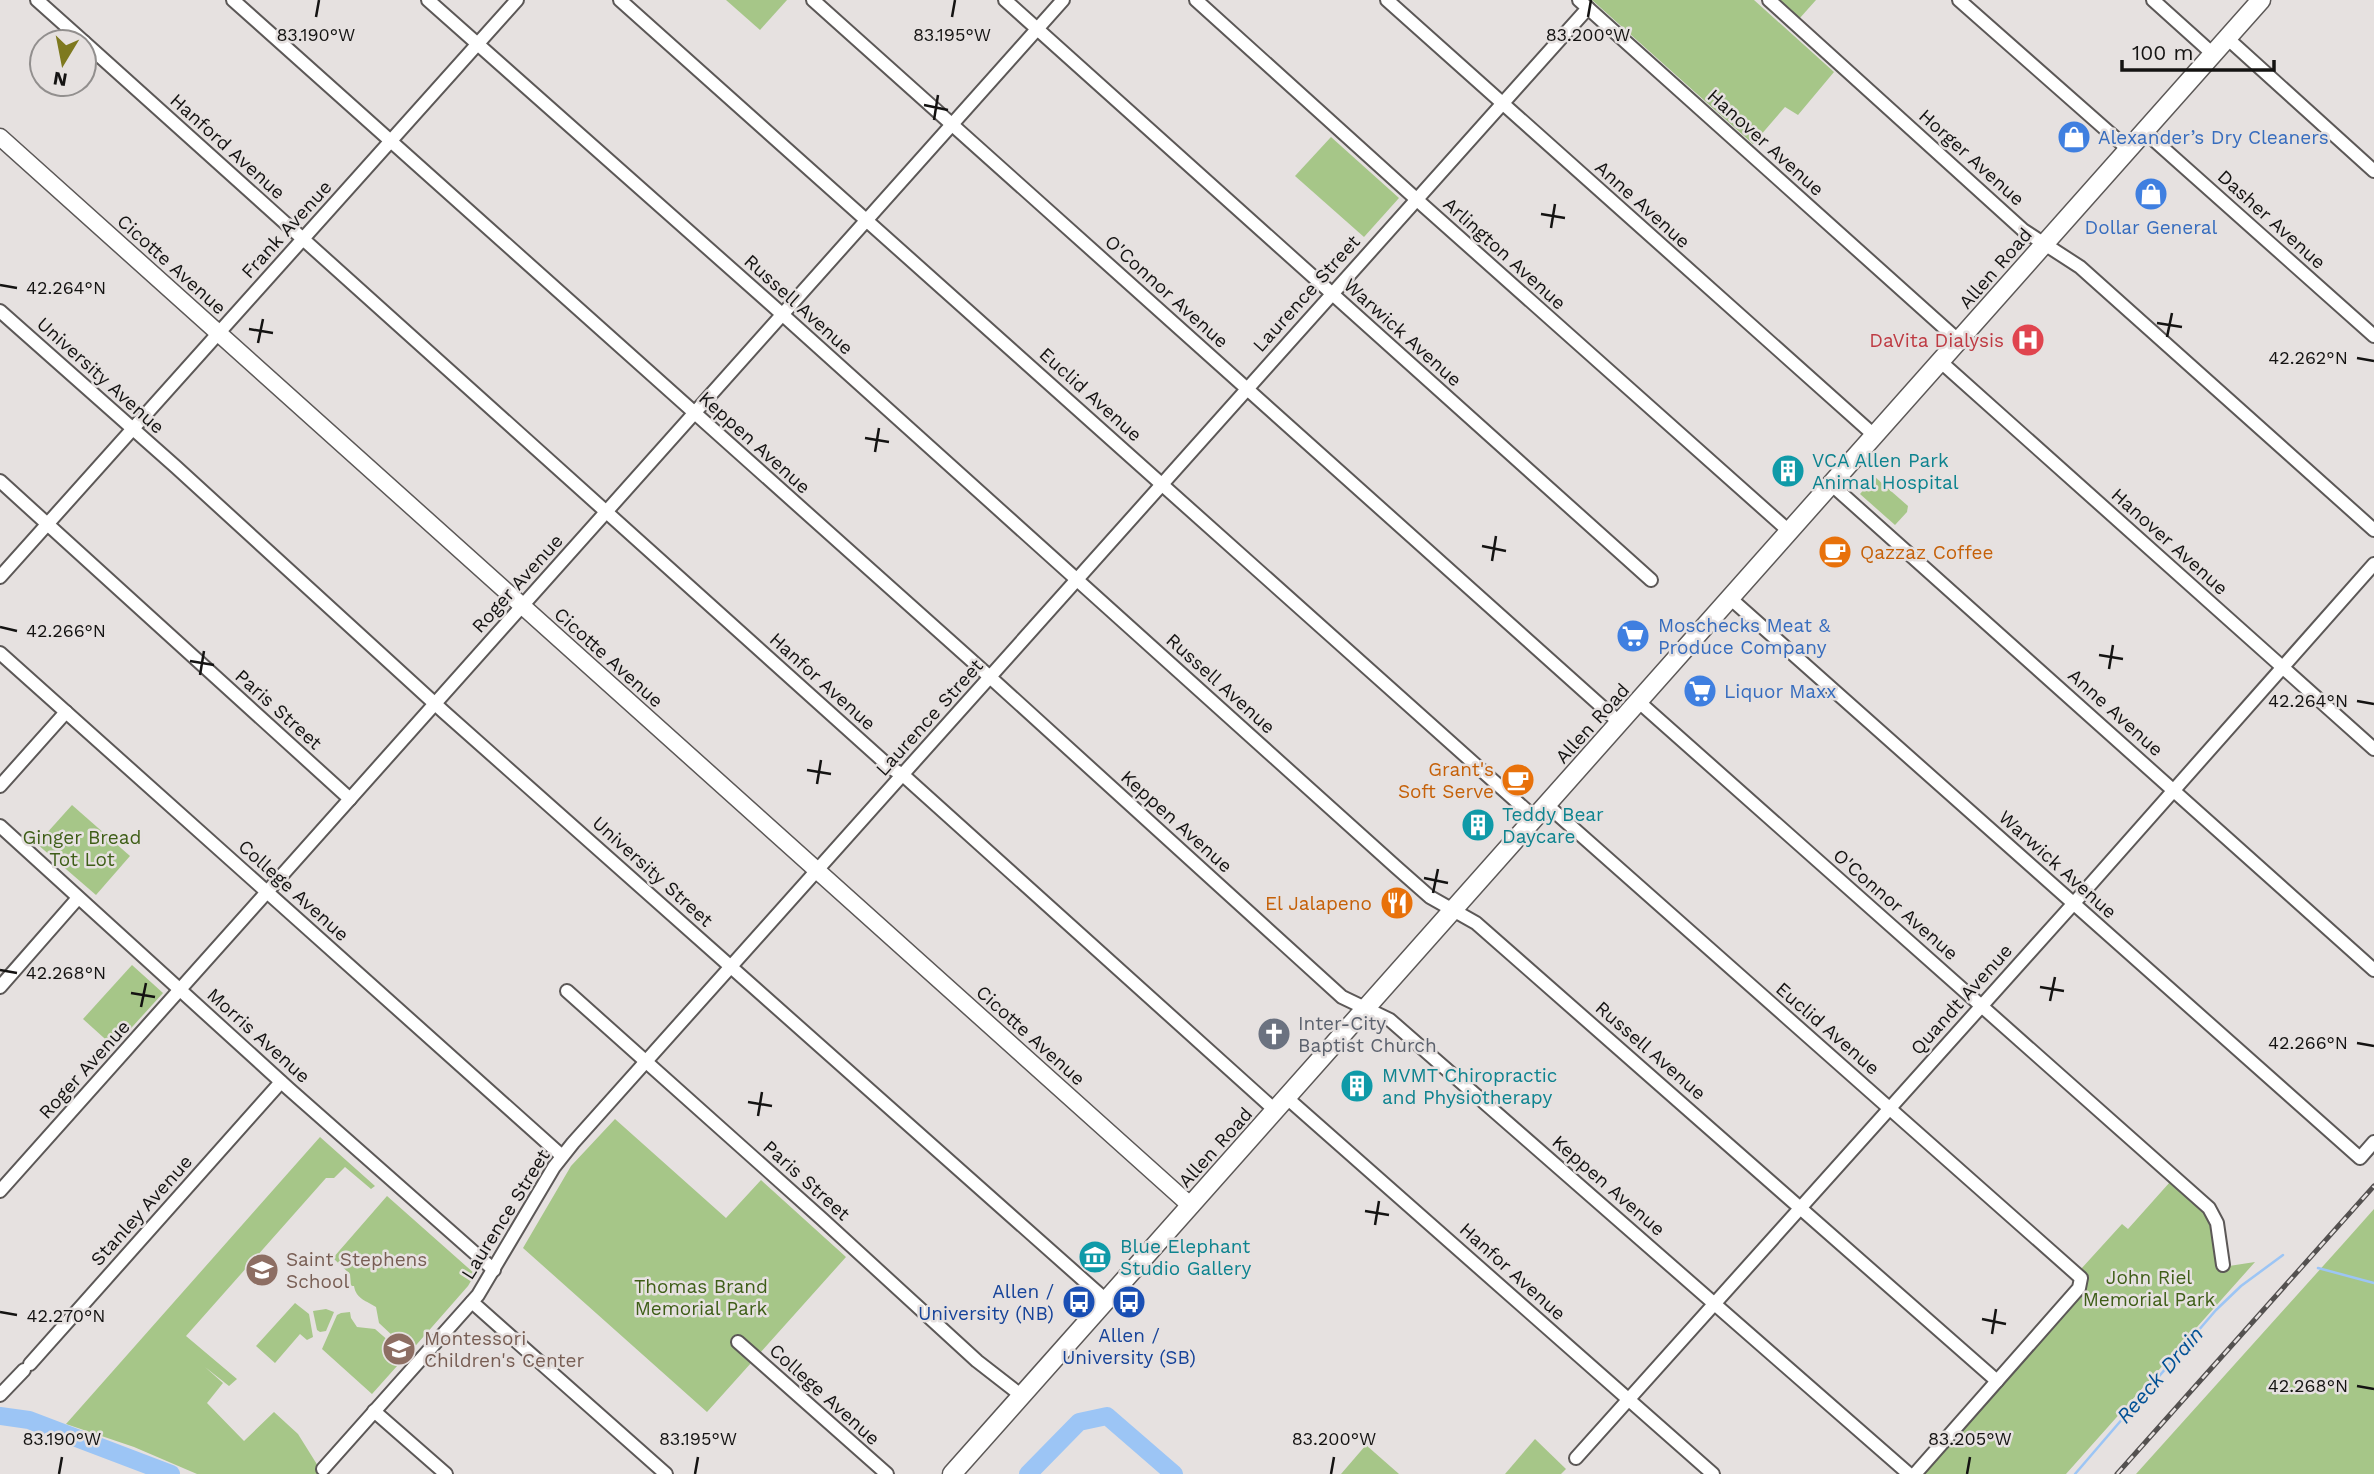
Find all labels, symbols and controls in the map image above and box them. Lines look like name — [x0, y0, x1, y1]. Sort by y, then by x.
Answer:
text: 83.190°W — [277, 24, 355, 45]
text: 83.195°W — [913, 24, 991, 45]
text: 83.200°W — [1546, 24, 1630, 45]
north arrow — [28, 28, 98, 98]
scale bar — [2122, 28, 2274, 72]
text: 100 m — [2132, 40, 2194, 65]
text: N — [51, 67, 69, 92]
street label: Hanover Avenue — [1703, 84, 1829, 201]
street label: Hanford Avenue — [165, 89, 290, 204]
street label: Horger Avenue — [1914, 104, 2029, 211]
shop icon: Alexander’s Dry Cleaners — [2055, 118, 2093, 156]
place label: Alexander’s Dry Cleaners — [2098, 126, 2329, 149]
street label: Anne Avenue — [1590, 156, 1695, 253]
street label: Dasher Avenue — [2213, 165, 2330, 274]
shop icon: Dollar General — [2132, 175, 2170, 213]
street label: Frank Avenue — [236, 176, 336, 283]
street label: Arlington Avenue — [1439, 192, 1571, 314]
street label: Cicotte Avenue — [112, 209, 231, 319]
place label: Dollar General — [2085, 216, 2218, 239]
street label: Allen Road — [1954, 223, 2037, 314]
street label: O'Connor Avenue — [1100, 230, 1233, 353]
street label: Laurence Street — [1248, 230, 1365, 357]
street label: Russell Avenue — [739, 249, 858, 359]
street label: Warwick Avenue — [1339, 273, 1466, 391]
text: 42.264°N — [26, 277, 106, 298]
street label: University Avenue — [32, 312, 169, 439]
hospital icon: DaVita Dialysis — [2009, 321, 2047, 359]
place label: DaVita Dialysis — [1869, 329, 2004, 352]
street label: Euclid Avenue — [1035, 342, 1147, 446]
text: 42.262°N — [2268, 347, 2348, 368]
street label: Keppen Avenue — [694, 386, 815, 498]
place label: VCA Allen Park Animal Hospital — [1812, 449, 1959, 494]
building icon: VCA Allen Park Animal Hospital — [1769, 452, 1807, 490]
street label: Hanover Avenue — [2107, 483, 2233, 600]
street label: Roger Avenue — [467, 529, 568, 637]
cafe icon: Qazzaz Coffee — [1816, 533, 1854, 571]
place label: Qazzaz Coffee — [1860, 541, 1994, 564]
street label: Cicotte Avenue — [549, 602, 668, 712]
place label: Moschecks Meat & Produce Company — [1658, 614, 1830, 659]
supermarket icon: Moschecks Meat & Produce Company — [1614, 617, 1652, 655]
text: 42.266°N — [26, 620, 106, 641]
street label: Hanfor Avenue — [765, 628, 881, 735]
street label: Russell Avenue — [1161, 628, 1280, 738]
street label: Laurence Street — [871, 654, 988, 781]
street label: Paris Street — [231, 664, 327, 754]
street label: Anne Avenue — [2063, 664, 2168, 761]
supermarket icon: Liquor Maxx — [1681, 672, 1719, 710]
street label: Allen Road — [1550, 679, 1634, 768]
place label: Liquor Maxx — [1724, 680, 1836, 703]
text: 42.264°N — [2268, 690, 2348, 711]
place label: Grant's Soft Serve — [1398, 758, 1494, 803]
cafe icon: Grant's Soft Serve — [1499, 761, 1537, 799]
street label: Keppen Avenue — [1116, 765, 1237, 877]
place label: Teddy Bear Daycare — [1502, 803, 1604, 848]
street label: Warwick Avenue — [1994, 805, 2121, 923]
building icon: Teddy Bear Daycare — [1459, 806, 1497, 844]
street label: University Street — [588, 811, 718, 932]
park label: Ginger Bread Tot Lot — [23, 826, 141, 871]
street label: College Avenue — [234, 835, 354, 946]
street label: O'Connor Avenue — [1828, 844, 1963, 965]
restaurant icon: El Jalapeno — [1378, 884, 1416, 922]
place label: El Jalapeno — [1265, 892, 1372, 915]
street label: Quandt Avenue — [1906, 939, 2017, 1060]
text: 42.268°N — [26, 962, 106, 983]
street label: Euclid Avenue — [1771, 977, 1884, 1080]
street label: Cicotte Avenue — [971, 980, 1090, 1090]
street label: Morris Avenue — [202, 983, 315, 1088]
street label: Russell Avenue — [1591, 996, 1711, 1105]
place label: Inter-City Baptist Church — [1298, 1012, 1437, 1057]
street label: Roger Avenue — [34, 1015, 135, 1123]
church icon: Inter-City Baptist Church — [1255, 1015, 1293, 1053]
text: 42.266°N — [2268, 1032, 2348, 1053]
place label: MVMT Chiropractic and Physiotherapy — [1382, 1064, 1557, 1109]
building icon: MVMT Chiropractic and Physiotherapy — [1338, 1067, 1376, 1105]
street label: Allen Road — [1173, 1103, 1257, 1192]
street label: Keppen Avenue — [1548, 1130, 1670, 1241]
street label: Paris Street — [759, 1135, 855, 1225]
street label: Laurence Street — [456, 1145, 555, 1284]
street label: Stanley Avenue — [86, 1150, 197, 1271]
street label: Hanfor Avenue — [1455, 1218, 1571, 1325]
place label: Blue Elephant Studio Gallery — [1120, 1235, 1252, 1280]
museum icon: Blue Elephant Studio Gallery — [1076, 1238, 1114, 1276]
place label: Saint Stephens School — [286, 1248, 427, 1293]
school or university icon: Saint Stephens School — [243, 1251, 281, 1289]
park label: John Riel Memorial Park — [2083, 1266, 2216, 1311]
park label: Thomas Brand Memorial Park — [634, 1275, 768, 1320]
place label: Allen / University (NB) — [918, 1280, 1054, 1325]
bus stop icon: Allen / University (NB) — [1060, 1283, 1098, 1321]
bus stop icon: Allen / University (SB) — [1110, 1283, 1148, 1321]
text: 42.270°N — [27, 1305, 105, 1326]
water label: Reeck Drain — [2111, 1321, 2208, 1428]
place label: Allen / University (SB) — [1062, 1324, 1196, 1369]
place label: Montessori Children's Center — [424, 1327, 585, 1372]
school or university icon: Montessori Children's Center — [380, 1330, 418, 1368]
street label: College Avenue — [765, 1339, 885, 1450]
text: 42.268°N — [2268, 1375, 2348, 1396]
text: 83.190°W — [23, 1428, 101, 1449]
text: 83.195°W — [659, 1428, 737, 1449]
text: 83.200°W — [1292, 1428, 1376, 1449]
text: 83.205°W — [1928, 1428, 2012, 1449]

